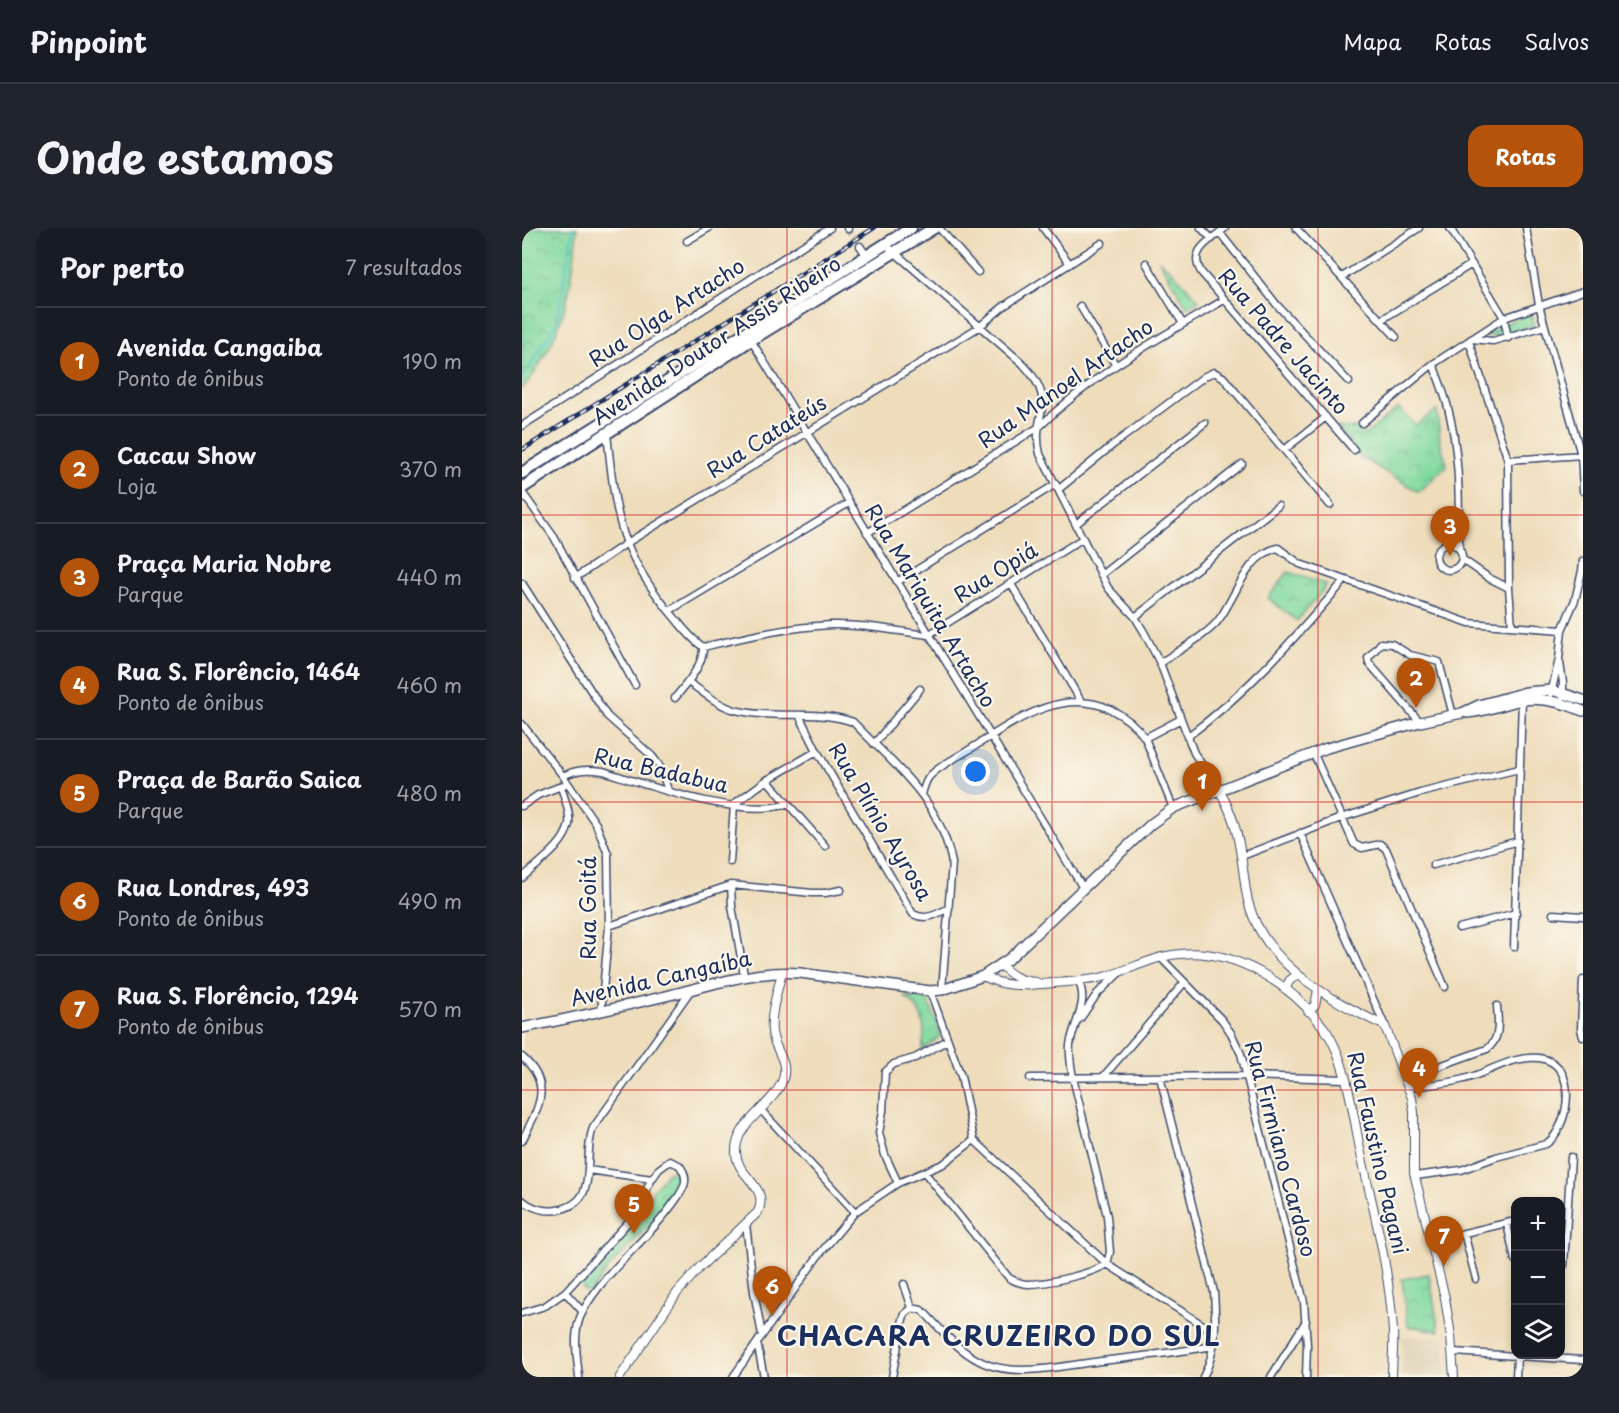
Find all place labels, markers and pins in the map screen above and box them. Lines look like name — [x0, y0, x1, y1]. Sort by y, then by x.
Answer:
pin: 3 — [1430, 506, 1470, 556]
pin: 2 — [1396, 658, 1436, 708]
pin: 1 — [1182, 762, 1222, 811]
pin: 4 — [1400, 1048, 1438, 1098]
pin: 5 — [614, 1184, 654, 1234]
pin: 7 — [1424, 1216, 1464, 1266]
pin: 6 — [752, 1266, 792, 1316]

